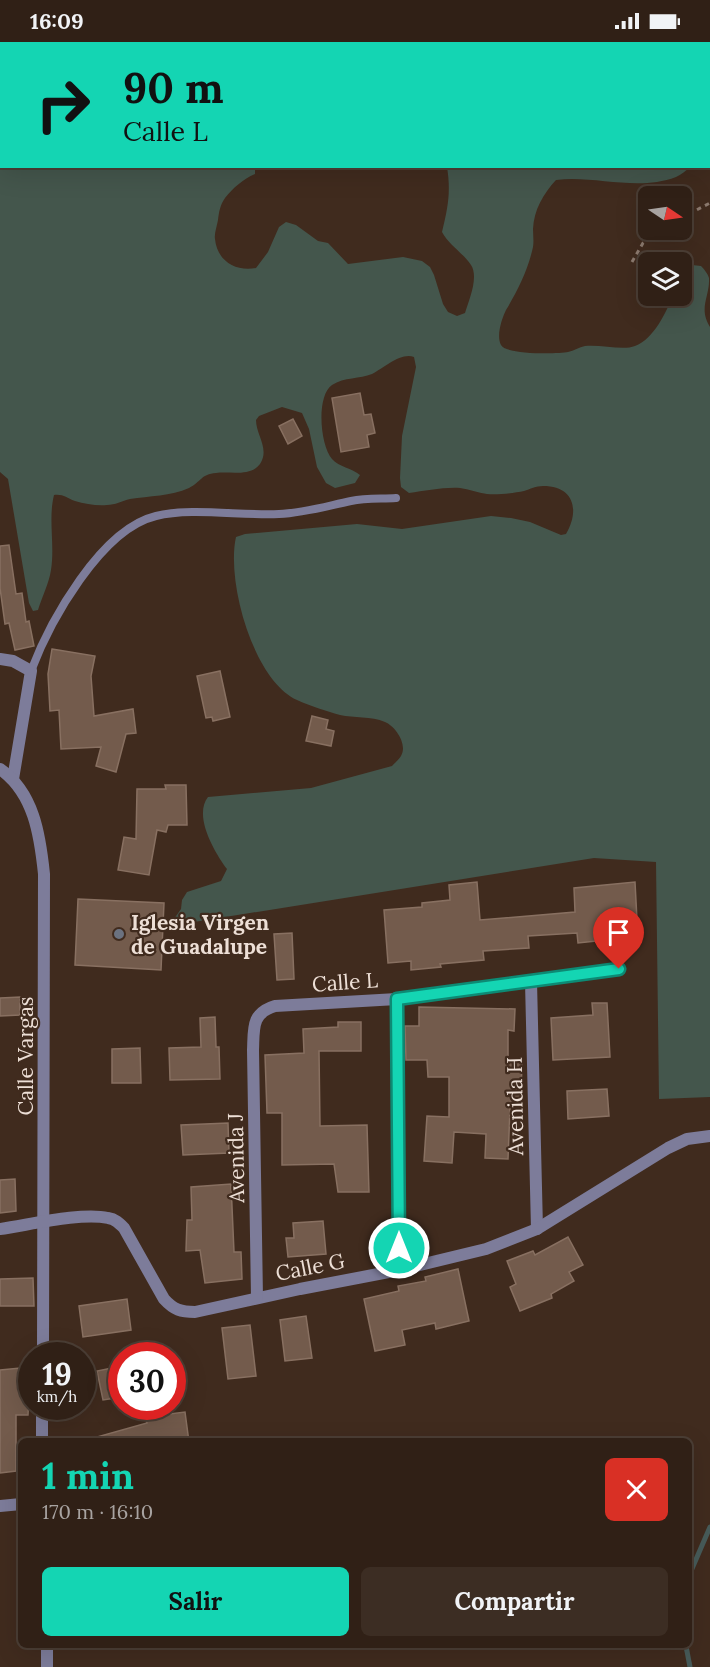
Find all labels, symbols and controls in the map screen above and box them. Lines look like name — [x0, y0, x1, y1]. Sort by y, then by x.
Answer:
text: 16:09 — [30, 7, 84, 35]
text: 90 m — [123, 61, 224, 115]
icon: right — [24, 66, 102, 144]
text: Calle L — [123, 114, 208, 148]
north arrow — [638, 186, 692, 240]
map controls — [638, 186, 692, 306]
button: layers — [638, 252, 692, 306]
pin — [593, 907, 644, 969]
place label: Iglesia Virgen de Guadalupe — [131, 909, 269, 960]
icon: arrive — [602, 916, 635, 949]
marker: Iglesia Virgen de Guadalupe — [112, 927, 126, 941]
street label: Calle L — [311, 966, 379, 998]
street label: Calle Vargas — [12, 996, 39, 1116]
street label: Avenida H — [501, 1056, 529, 1157]
street label: Avenida J — [222, 1113, 250, 1204]
position arrow — [367, 1216, 431, 1280]
street label: Calle G — [273, 1247, 347, 1287]
speed limit sign: 30 — [108, 1342, 186, 1420]
text: 19 — [42, 1355, 72, 1393]
text: km/h — [37, 1387, 77, 1406]
text: 1 min — [42, 1453, 134, 1499]
button: close — [605, 1458, 668, 1521]
text: 170 m · 16:10 — [42, 1499, 153, 1524]
button: Salir — [42, 1567, 349, 1636]
button: Compartir — [361, 1567, 668, 1636]

